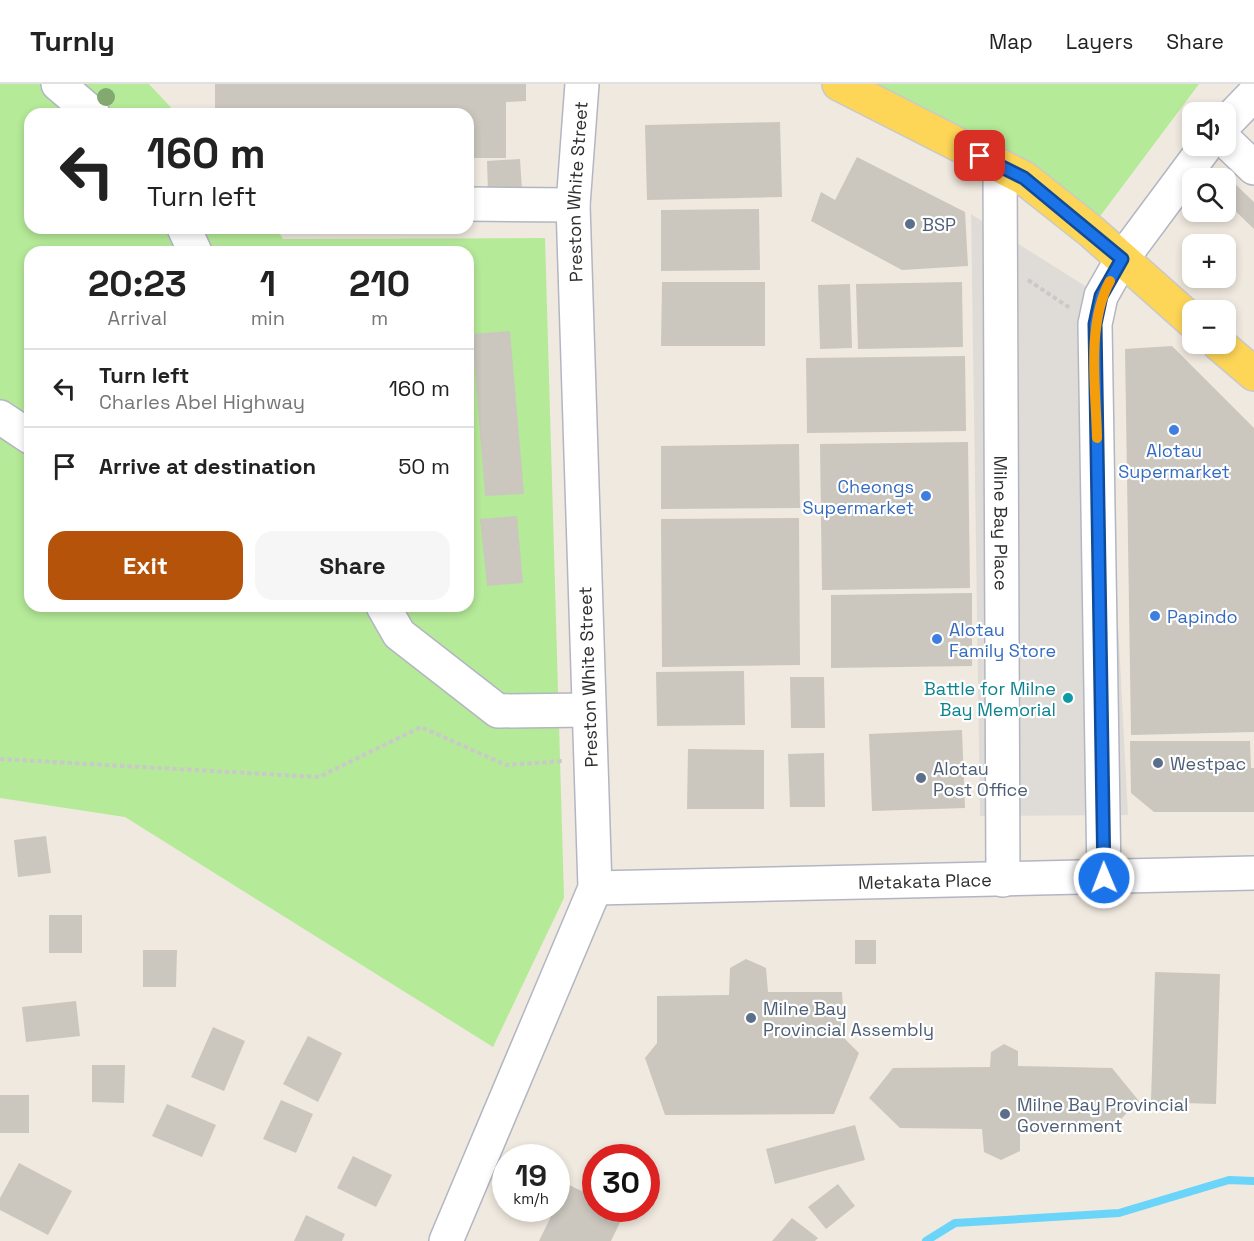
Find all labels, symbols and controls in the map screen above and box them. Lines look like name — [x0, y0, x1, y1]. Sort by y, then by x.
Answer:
text: Turnly — [30, 23, 115, 59]
text: Map — [989, 28, 1033, 55]
text: Layers — [1066, 28, 1133, 55]
text: Share — [1166, 28, 1224, 55]
street label: Preston White Street — [561, 100, 592, 283]
map controls — [1182, 102, 1236, 354]
button: sound — [1182, 102, 1236, 156]
text: 160 m — [147, 127, 266, 180]
pin — [954, 130, 1005, 181]
icon: left — [48, 132, 126, 210]
icon: arrive — [963, 139, 996, 172]
button: search — [1182, 168, 1236, 222]
text: Turn left — [147, 179, 257, 214]
place label: BSP — [922, 213, 956, 236]
marker: BSP — [903, 217, 917, 231]
button: + — [1182, 234, 1236, 288]
text: 20:23 — [88, 261, 187, 307]
text: 1 — [260, 261, 276, 307]
text: 210 — [349, 261, 410, 307]
button: − — [1182, 300, 1236, 354]
text: Arrival — [108, 305, 167, 331]
text: min — [251, 305, 285, 331]
text: m — [371, 305, 388, 331]
text: Turn left — [99, 361, 189, 389]
icon: left — [48, 372, 81, 405]
text: 160 m — [389, 374, 450, 402]
text: Charles Abel Highway — [99, 389, 305, 415]
marker: Alotau Supermarket — [1167, 423, 1181, 437]
place label: Alotau Supermarket — [1118, 439, 1230, 483]
icon: arrive — [48, 450, 81, 483]
text: Arrive at destination — [99, 452, 316, 480]
text: 50 m — [398, 452, 450, 480]
street label: Milne Bay Place — [990, 455, 1013, 591]
place label: Cheongs Supermarket — [803, 475, 914, 519]
marker: Cheongs Supermarket — [919, 489, 933, 503]
button: Exit — [48, 531, 243, 600]
button: Share — [255, 531, 450, 600]
street label: Preston White Street — [573, 586, 603, 768]
place label: Papindo — [1167, 605, 1238, 628]
marker: Papindo — [1148, 609, 1162, 623]
place label: Alotau Family Store — [949, 618, 1056, 662]
marker: Alotau Family Store — [930, 632, 944, 646]
place label: Battle for Milne Bay Memorial — [924, 677, 1056, 721]
marker: Battle for Milne Bay Memorial — [1061, 691, 1075, 705]
place label: Westpac — [1170, 752, 1246, 775]
marker: Westpac — [1151, 756, 1165, 770]
place label: Alotau Post Office — [933, 757, 1028, 801]
marker: Alotau Post Office — [914, 771, 928, 785]
position arrow — [1072, 846, 1136, 910]
street label: Metakata Place — [858, 867, 992, 894]
place label: Milne Bay Provincial Assembly — [763, 997, 934, 1041]
marker: Milne Bay Provincial Assembly — [744, 1011, 758, 1025]
place label: Milne Bay Provincial Government — [1017, 1093, 1189, 1137]
marker: Milne Bay Provincial Government — [998, 1107, 1012, 1121]
speed limit sign: 30 — [582, 1144, 660, 1222]
text: 19 — [515, 1156, 547, 1195]
text: km/h — [513, 1189, 549, 1208]

